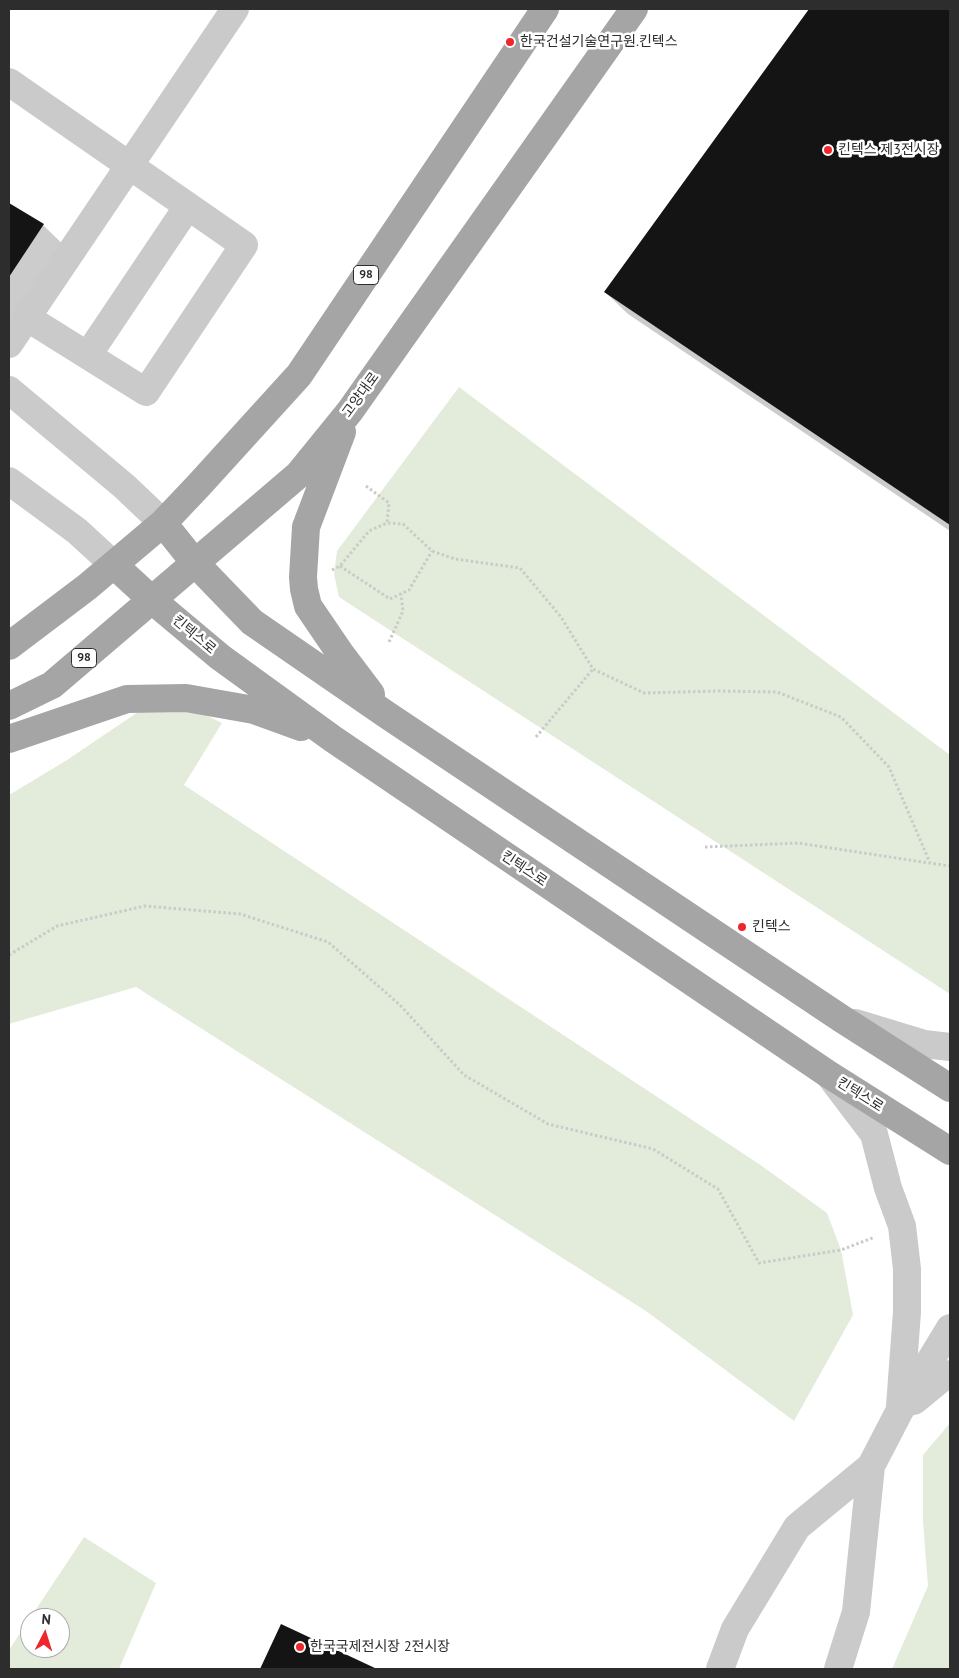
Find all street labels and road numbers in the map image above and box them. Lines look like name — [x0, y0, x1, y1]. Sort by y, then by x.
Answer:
road number: 98 — [354, 266, 378, 284]
street label: 고양대로 — [339, 369, 383, 421]
street label: 킨텍스로 — [169, 612, 219, 658]
road number: 98 — [72, 648, 96, 668]
street label: 킨텍스로 — [498, 848, 550, 890]
street label: 킨텍스로 — [834, 1074, 886, 1116]

